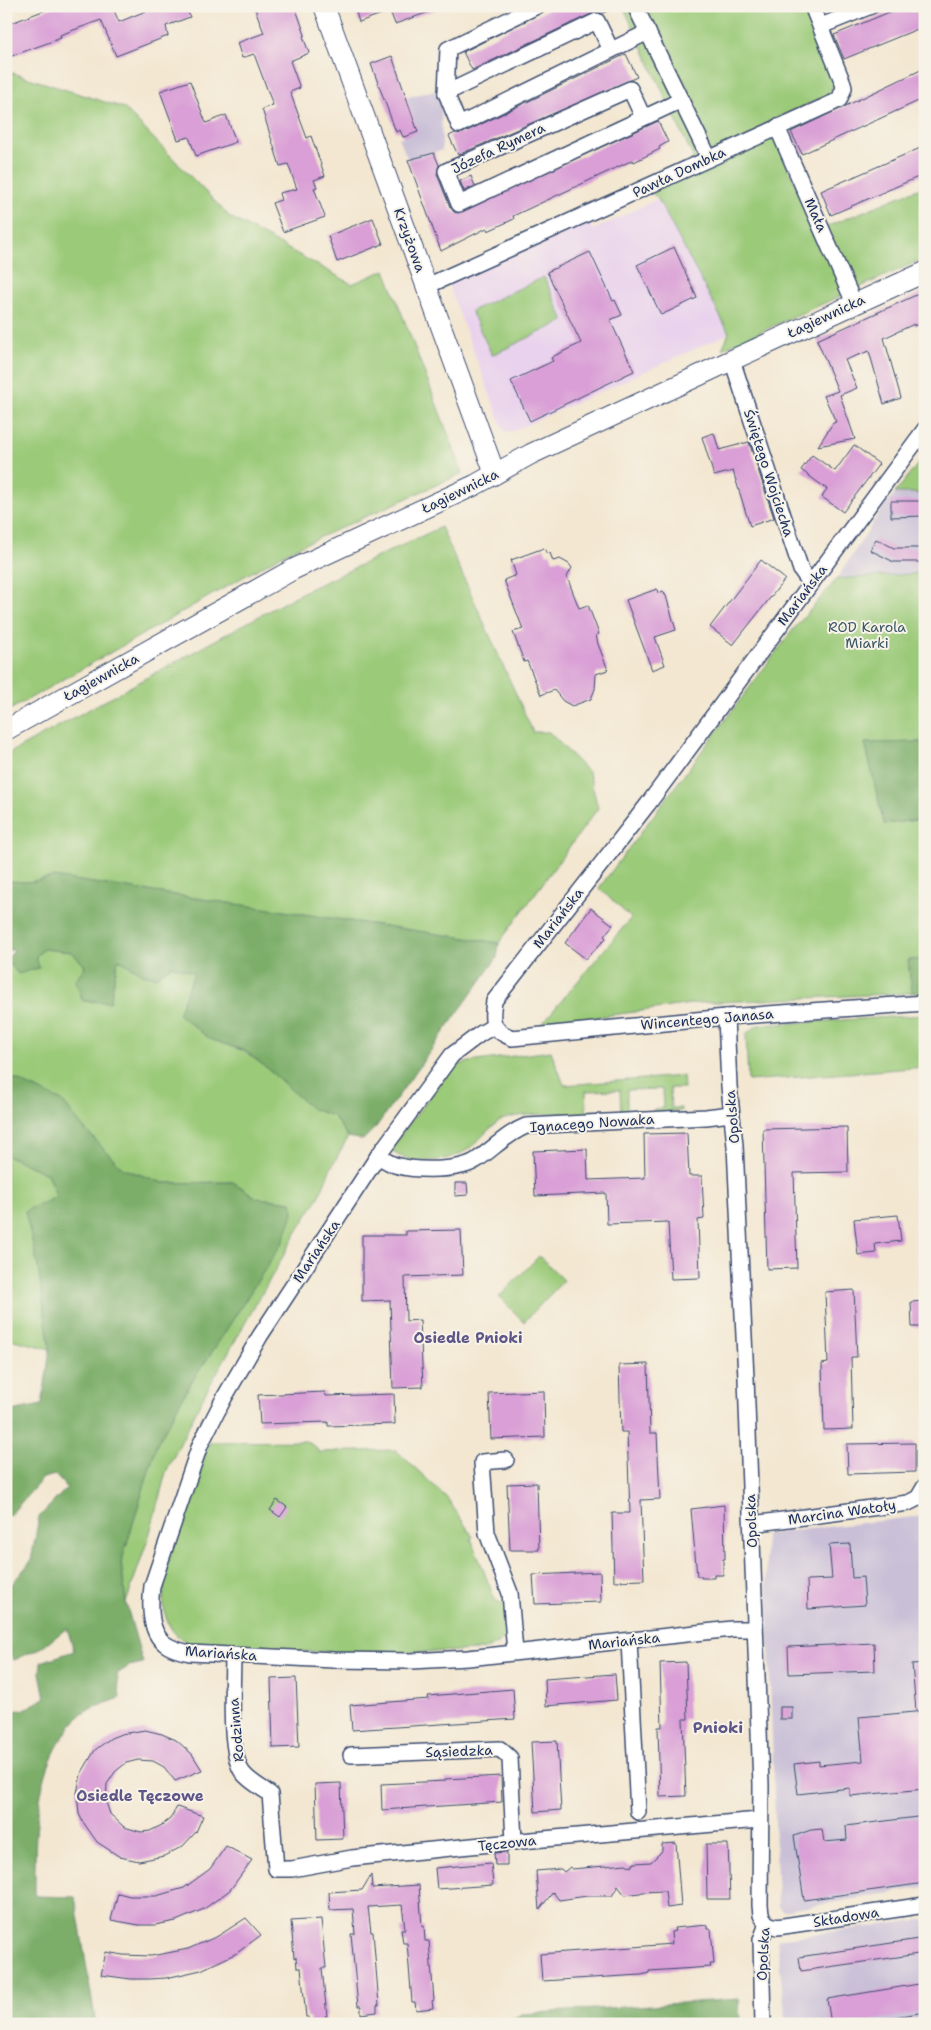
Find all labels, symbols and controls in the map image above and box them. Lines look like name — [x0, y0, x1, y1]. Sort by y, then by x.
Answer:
street label: Józefa Rymera — [448, 118, 548, 178]
street label: Pawła Dombka — [630, 142, 729, 201]
street label: Mała — [801, 195, 832, 235]
street label: Krzyżowa — [390, 205, 430, 275]
street label: Łagiewnicka — [784, 290, 868, 342]
street label: Świętego Wojciecha — [740, 407, 798, 539]
street label: Łagiewnicka — [418, 465, 502, 518]
street label: Mariańska — [773, 561, 831, 629]
park label: ROD Karola Miarki — [828, 618, 906, 652]
street label: Łagiewnicka — [59, 649, 142, 706]
street label: Mariańska — [529, 884, 587, 952]
street label: Wincentego Janasa — [640, 1004, 775, 1034]
street label: Opolska — [721, 1089, 743, 1145]
street label: Ignacego Nowaka — [529, 1110, 655, 1136]
street label: Mariańska — [288, 1216, 344, 1286]
district label: Osiedle Pnioki — [413, 1328, 523, 1348]
street label: Opolska — [741, 1494, 761, 1548]
street label: Marcina Watoły — [787, 1496, 897, 1528]
street label: Mariańska — [587, 1628, 661, 1654]
street label: Mariańska — [184, 1642, 258, 1665]
street label: Rodzinna — [224, 1697, 248, 1763]
district label: Pnioki — [693, 1717, 743, 1738]
street label: Sąsiedzka — [425, 1741, 493, 1761]
district label: Osiedle Tęczowe — [76, 1786, 204, 1806]
street label: Tęczowa — [477, 1831, 537, 1855]
street label: Składowa — [812, 1903, 881, 1931]
street label: Opolska — [753, 1926, 773, 1981]

